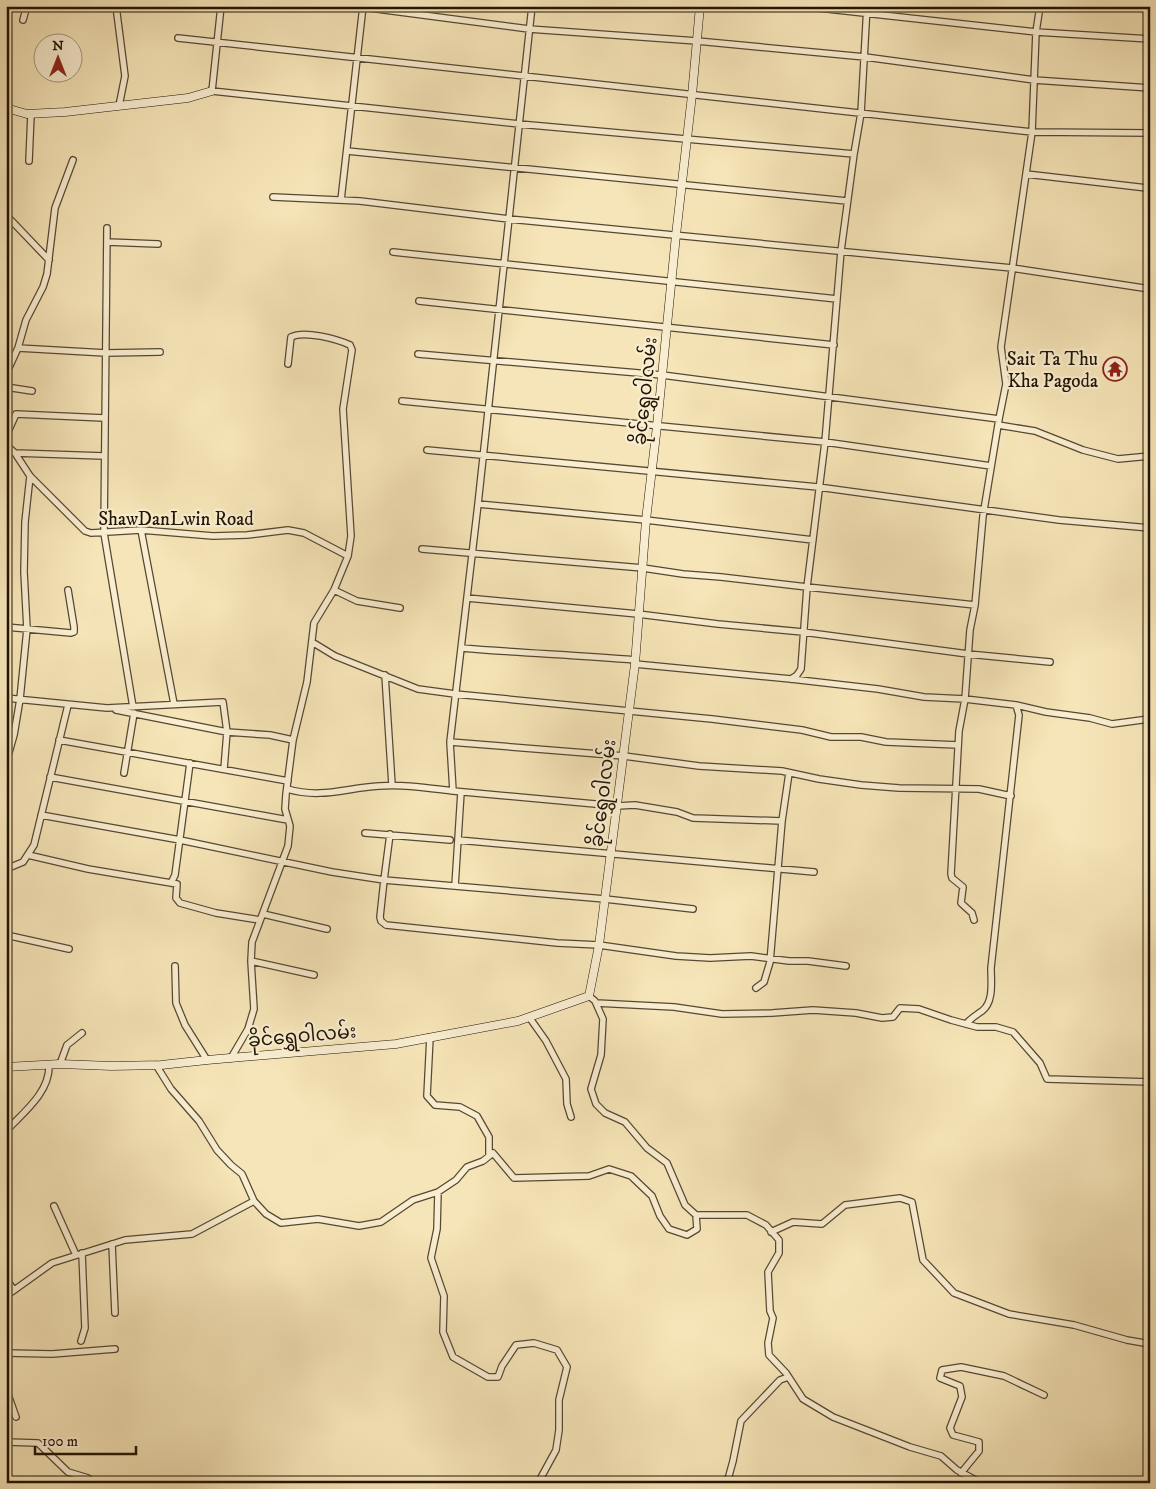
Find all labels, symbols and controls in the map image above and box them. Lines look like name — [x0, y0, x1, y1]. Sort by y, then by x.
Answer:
north arrow — [32, 32, 82, 82]
text: N — [52, 37, 64, 55]
street label: ခိုင်ရွှေဝါလမ်း — [624, 335, 667, 447]
place label: Sait Ta Thu Kha Pagoda — [1007, 348, 1098, 393]
temple icon: Sait Ta Thu Kha Pagoda — [1102, 356, 1128, 382]
street label: ShawDanLwin Road — [98, 508, 254, 531]
street label: ခိုင်ရွှေဝါလမ်း — [581, 737, 625, 849]
street label: ခိုင်ရွှေဝါလမ်း — [247, 1016, 358, 1057]
scale bar — [35, 1424, 136, 1456]
text: 100 m — [42, 1432, 78, 1451]

